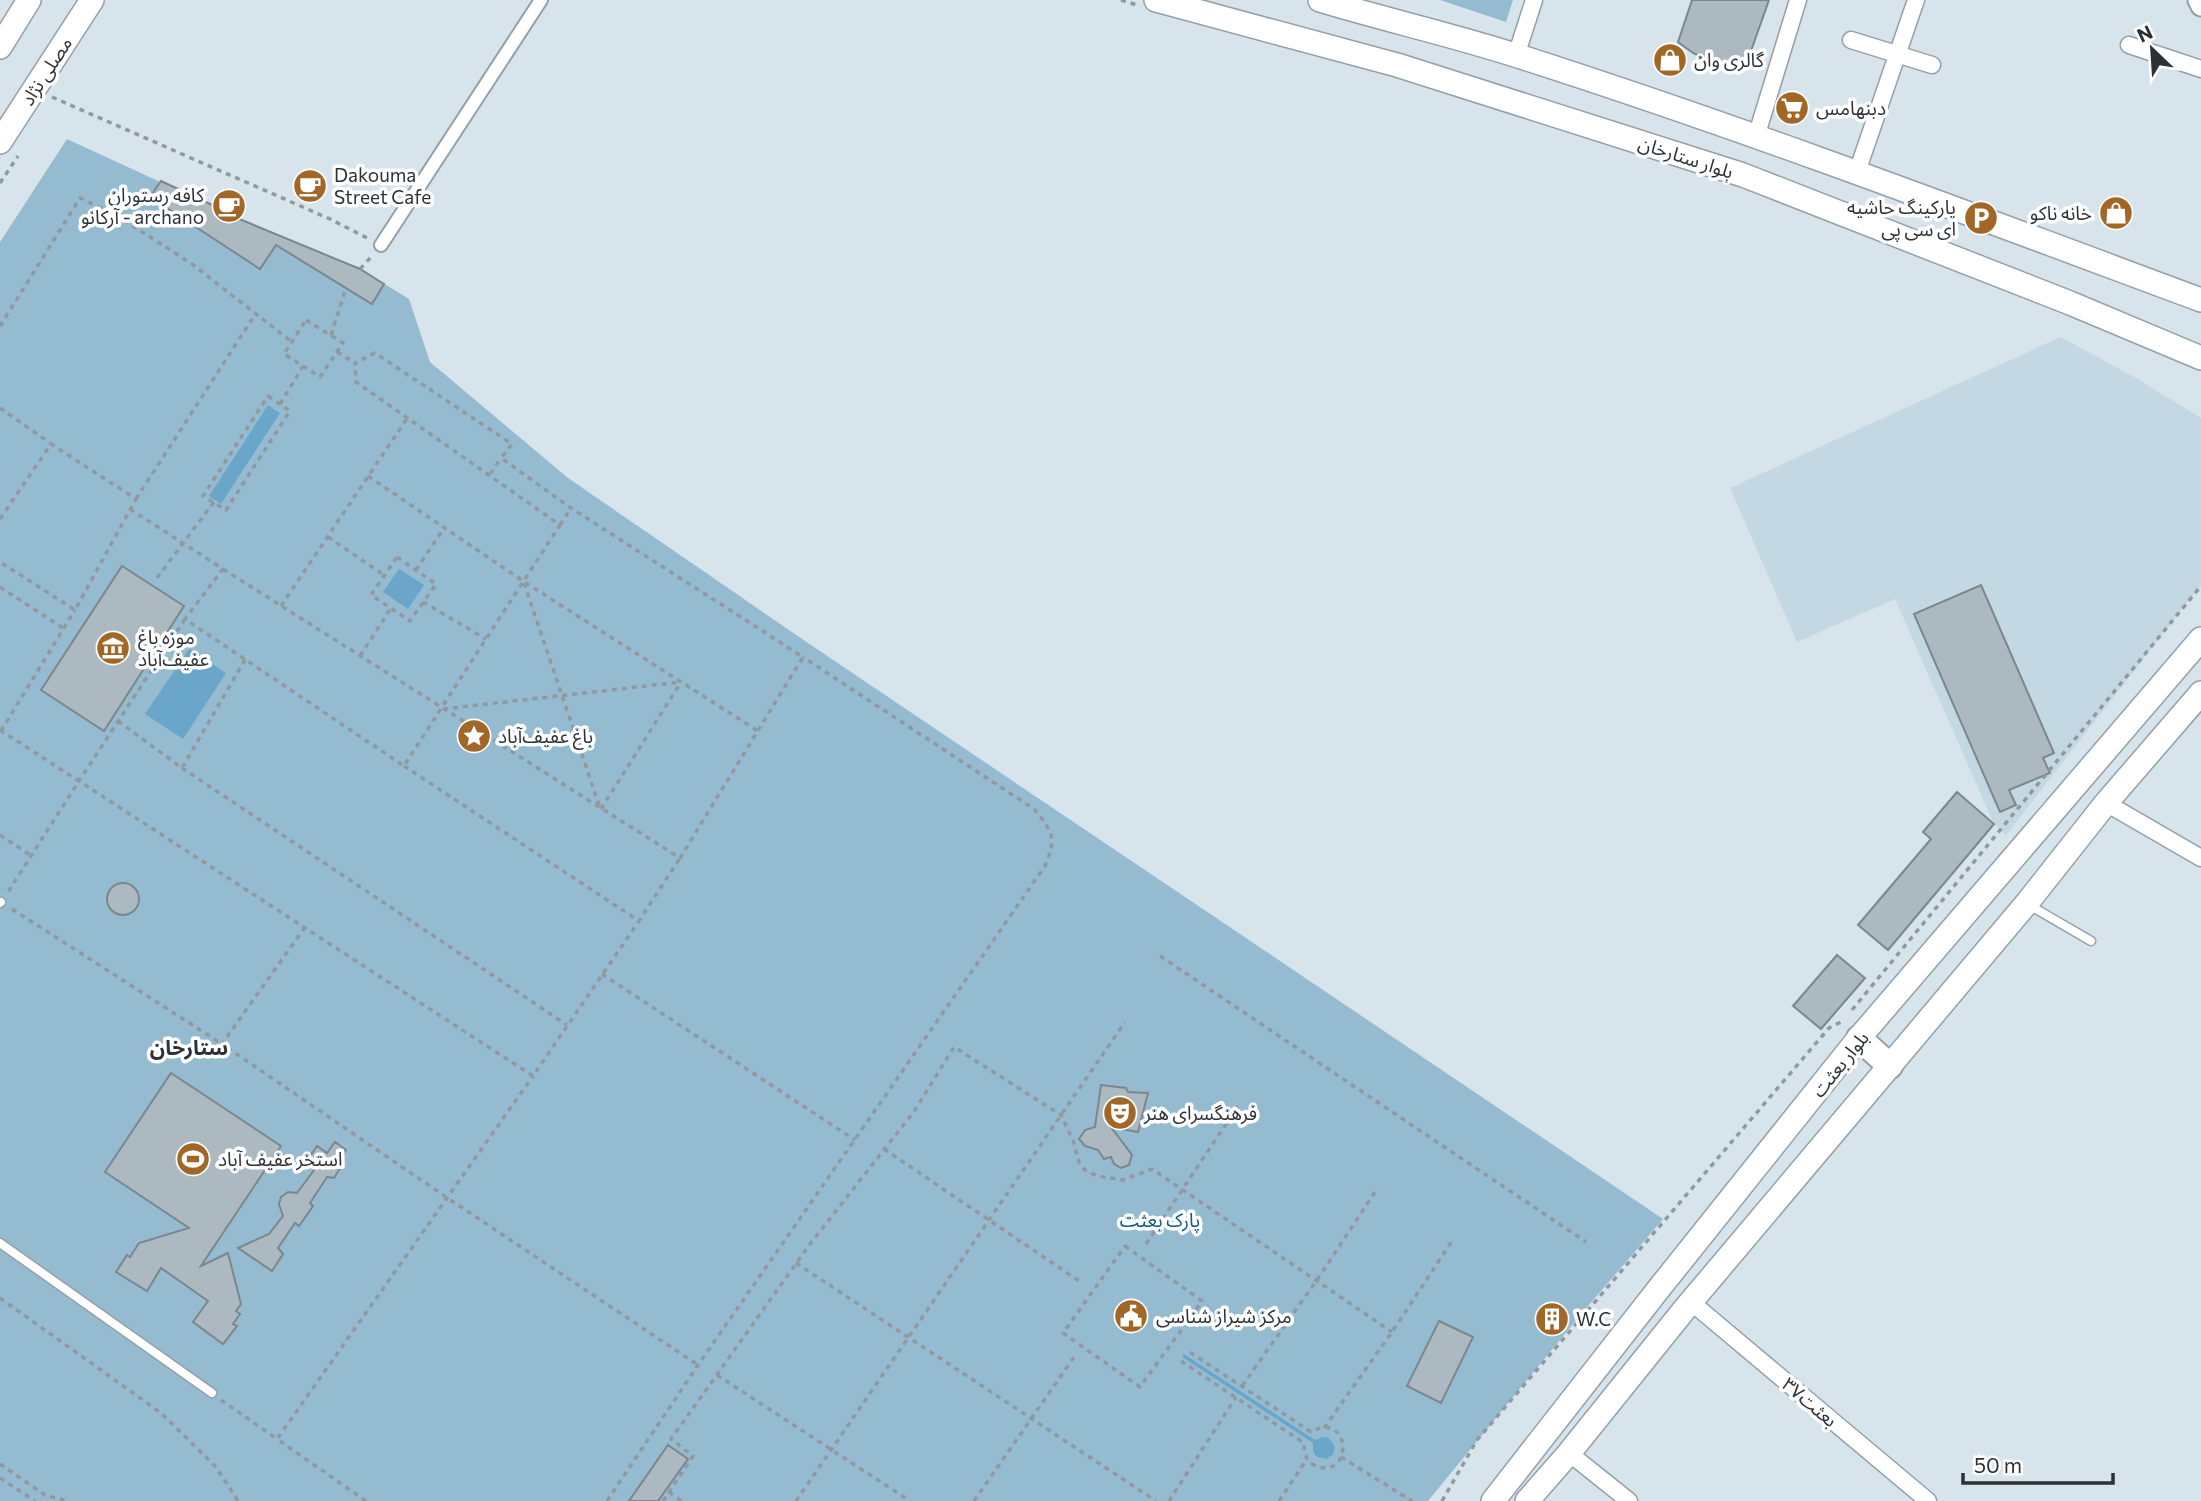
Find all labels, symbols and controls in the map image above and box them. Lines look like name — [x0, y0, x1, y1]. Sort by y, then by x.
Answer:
north arrow — [2117, 14, 2187, 84]
text: N — [2133, 20, 2156, 47]
street label: مصلی نژاد — [15, 32, 77, 110]
shop icon: گالری وان — [1651, 41, 1689, 79]
place label: گالری وان — [1694, 48, 1765, 72]
supermarket icon: دبنهامس — [1773, 89, 1811, 127]
place label: دبنهامس — [1816, 96, 1886, 120]
street label: بلوار ستارخان — [1636, 130, 1736, 184]
place label: Dakouma Street Cafe — [334, 163, 431, 208]
cafe icon: Dakouma Street Cafe — [291, 167, 329, 205]
place label: کافه رستوران آرکانو - archano — [81, 183, 205, 229]
cafe icon: کافه رستوران آرکانو - archano — [210, 187, 248, 225]
shop icon: خانه ناکو — [2097, 194, 2135, 232]
place label: پارکینگ حاشیه ای سی پی — [1847, 195, 1956, 242]
parking icon: پارکینگ حاشیه ای سی پی — [1962, 199, 2000, 237]
place label: خانه ناکو — [2030, 201, 2092, 225]
place label: موزه باغ عفیف‌آباد — [138, 625, 209, 670]
museum icon: موزه باغ عفیف‌آباد — [94, 629, 132, 667]
place icon: باغ عفیف‌آباد — [455, 717, 493, 755]
place label: باغ عفیف‌آباد — [498, 724, 593, 750]
street label: بلوار بعثت — [1806, 1026, 1874, 1102]
district label: ستارخان — [150, 1034, 228, 1060]
theatre icon: فرهنگسرای هنر — [1101, 1094, 1139, 1132]
place label: فرهنگسرای هنر — [1143, 1101, 1257, 1125]
sports icon: استخر عفیف آباد — [174, 1140, 212, 1178]
place label: استخر عفیف آباد — [218, 1147, 343, 1171]
park label: پارک بعثت — [1120, 1208, 1200, 1233]
public building icon: مرکز شیراز شناسی — [1112, 1297, 1150, 1335]
building icon: W.C — [1533, 1300, 1571, 1338]
place label: مرکز شیراز شناسی — [1156, 1304, 1292, 1328]
place label: W.C — [1576, 1307, 1611, 1330]
street label: بعثت۳۷ — [1778, 1372, 1842, 1431]
scale bar — [1963, 1442, 2114, 1486]
text: 50 m — [1974, 1452, 2022, 1477]

